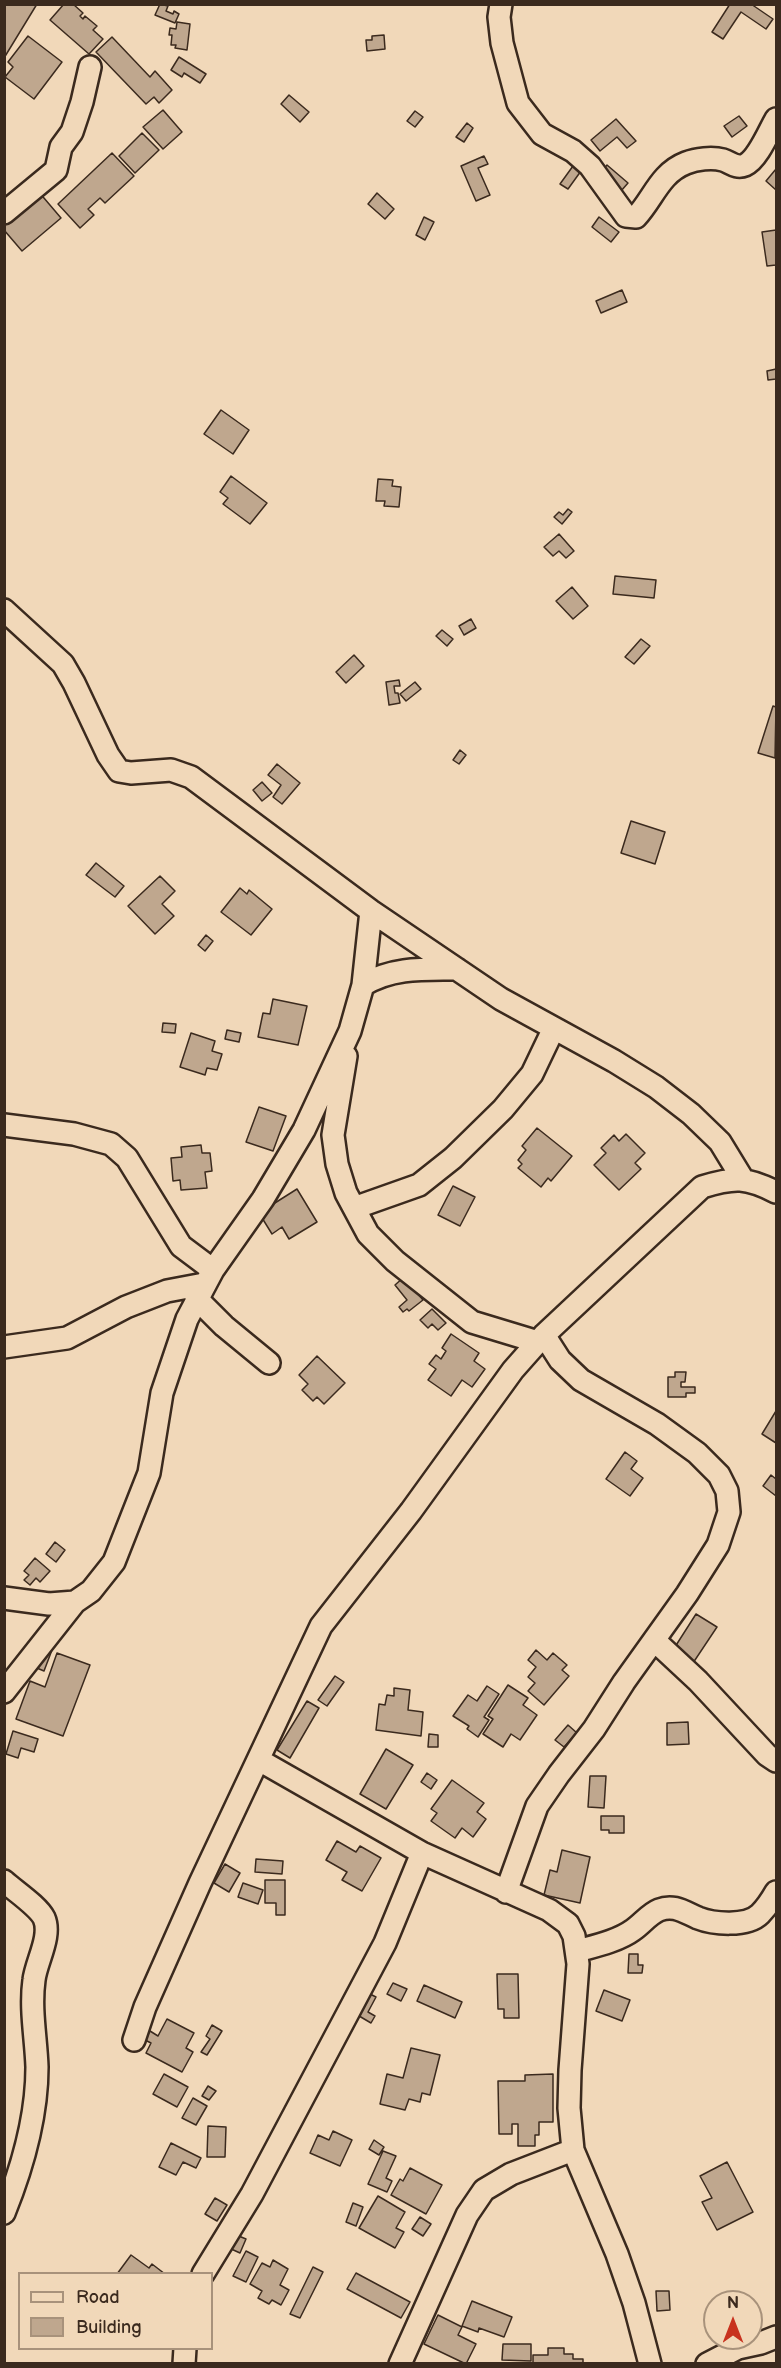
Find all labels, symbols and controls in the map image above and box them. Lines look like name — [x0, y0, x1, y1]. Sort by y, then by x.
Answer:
legend — [18, 2272, 213, 2350]
text: Road — [76, 2287, 120, 2308]
north arrow — [703, 2290, 763, 2350]
text: N — [727, 2294, 739, 2313]
text: Building — [76, 2317, 142, 2338]

